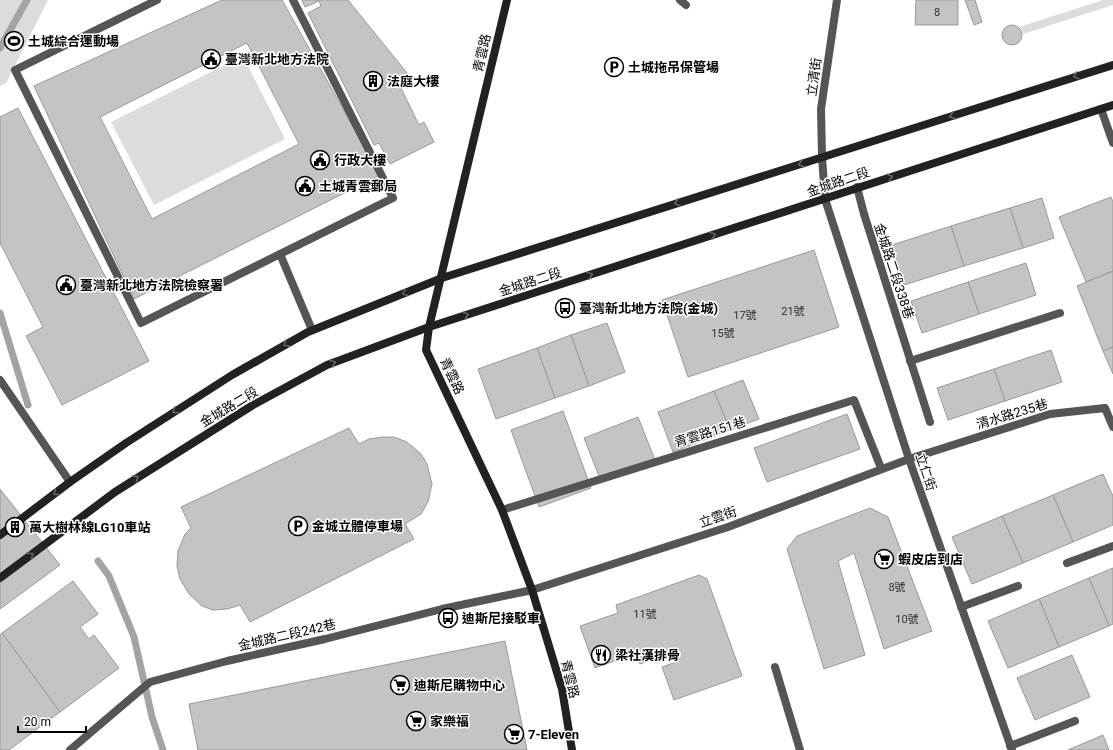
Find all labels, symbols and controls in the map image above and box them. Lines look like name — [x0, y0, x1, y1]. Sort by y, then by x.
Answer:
house number: 8 — [934, 6, 940, 19]
sports icon: 土城綜合運動場 — [3, 30, 25, 52]
street label: 青雲路 — [470, 32, 494, 74]
place label: 土城綜合運動場 — [28, 34, 119, 49]
public building icon: 臺灣新北地方法院 — [200, 48, 222, 70]
place label: 臺灣新北地方法院 — [225, 52, 329, 67]
parking icon: 土城拖吊保管場 — [603, 56, 625, 78]
street label: 立清街 — [804, 57, 824, 97]
place label: 土城拖吊保管場 — [628, 60, 719, 75]
building icon: 法庭大樓 — [362, 70, 384, 92]
one-way arrow — [1073, 72, 1080, 80]
place label: 法庭大樓 — [387, 74, 439, 89]
one-way arrow — [949, 111, 956, 120]
public building icon: 行政大樓 — [309, 149, 331, 171]
place label: 行政大樓 — [334, 153, 386, 168]
one-way arrow — [798, 159, 805, 168]
street label: 金城路二段 — [805, 164, 871, 200]
one-way arrow — [886, 173, 893, 182]
public building icon: 土城青雲郵局 — [294, 175, 316, 197]
place label: 土城青雲郵局 — [319, 179, 397, 194]
one-way arrow — [674, 198, 681, 207]
street label: 金城路二段338巷 — [871, 221, 917, 321]
one-way arrow — [710, 231, 717, 240]
street label: 金城路二段 — [497, 265, 563, 299]
one-way arrow — [586, 271, 593, 280]
public building icon: 臺灣新北地方法院檢察署 — [55, 274, 77, 296]
place label: 臺灣新北地方法院檢察署 — [80, 278, 223, 293]
one-way arrow — [402, 288, 409, 296]
bus stop icon: 臺灣新北地方法院(金城) — [554, 297, 576, 319]
place label: 臺灣新北地方法院(金城) — [579, 301, 718, 316]
house number: 21號 — [781, 305, 805, 318]
house number: 17號 — [733, 309, 757, 322]
one-way arrow — [462, 311, 469, 320]
house number: 15號 — [711, 327, 735, 340]
one-way arrow — [283, 340, 290, 347]
street label: 青雲路 — [437, 355, 467, 397]
one-way arrow — [329, 359, 336, 367]
street label: 金城路二段 — [197, 384, 261, 430]
street label: 清水路235巷 — [974, 396, 1050, 432]
one-way arrow — [172, 407, 179, 414]
street label: 青雲路151巷 — [672, 414, 748, 450]
street label: 立仁街 — [913, 451, 939, 493]
one-way arrow — [132, 475, 139, 483]
one-way arrow — [54, 488, 61, 495]
street label: 立雲街 — [697, 504, 739, 530]
parking icon: 金城立體停車場 — [287, 515, 309, 537]
building icon: 萬大樹林線LG10車站 — [4, 516, 26, 538]
place label: 金城立體停車場 — [312, 519, 403, 534]
place label: 萬大樹林線LG10車站 — [29, 520, 150, 535]
supermarket icon: 蝦皮店到店 — [873, 548, 895, 570]
place label: 蝦皮店到店 — [898, 552, 963, 567]
one-way arrow — [27, 553, 34, 560]
house number: 8號 — [888, 581, 906, 594]
bus stop icon: 迪斯尼接駁車 — [437, 607, 459, 629]
house number: 11號 — [633, 608, 657, 621]
place label: 迪斯尼接駁車 — [462, 611, 540, 626]
house number: 10號 — [895, 613, 919, 626]
street label: 金城路二段242巷 — [237, 616, 337, 654]
restaurant icon: 梁社漢排骨 — [590, 644, 612, 666]
place label: 梁社漢排骨 — [615, 648, 680, 663]
street label: 青雲路 — [558, 658, 582, 700]
supermarket icon: 迪斯尼購物中心 — [389, 674, 411, 696]
place label: 迪斯尼購物中心 — [414, 678, 505, 693]
scale bar — [18, 708, 86, 734]
supermarket icon: 家樂福 — [405, 710, 427, 732]
place label: 家樂福 — [430, 714, 469, 729]
text: 20 m — [24, 715, 51, 729]
supermarket icon: 7-Eleven — [503, 723, 525, 745]
place label: 7-Eleven — [528, 727, 579, 742]

